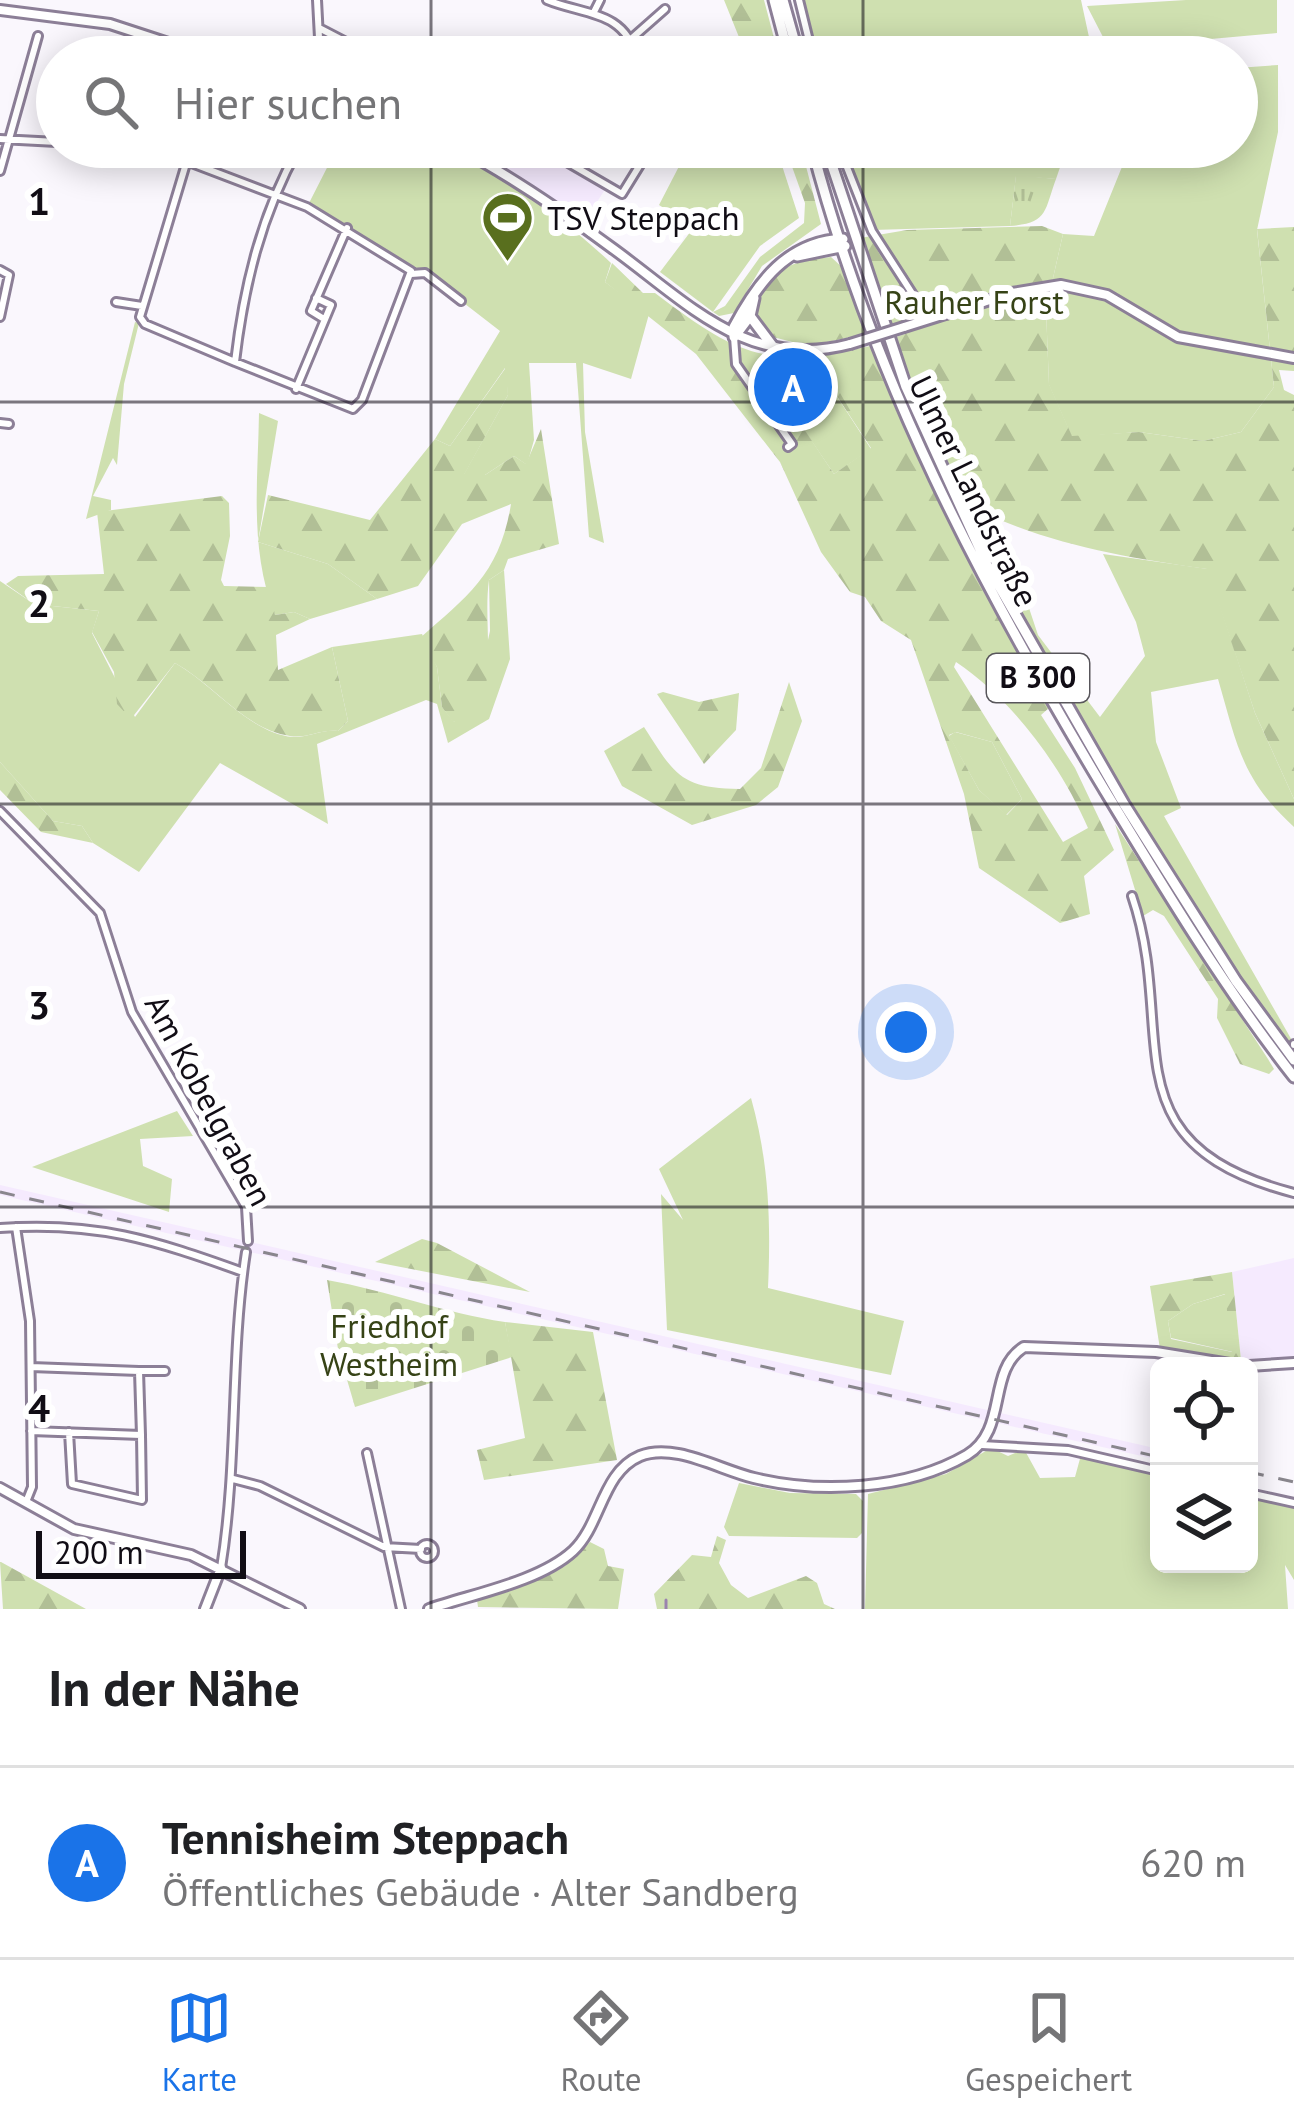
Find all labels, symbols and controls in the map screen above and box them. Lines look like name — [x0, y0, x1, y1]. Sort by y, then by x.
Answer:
search box — [36, 36, 1258, 168]
icon: search — [78, 69, 144, 135]
text: Hier suchen — [174, 73, 402, 131]
text: 1 — [28, 175, 50, 226]
sports icon: TSV Steppach — [480, 190, 536, 264]
place label: TSV Steppach — [547, 196, 740, 239]
park label: Rauher Forst — [884, 280, 1064, 323]
pin: A — [754, 342, 832, 432]
street label: Ulmer Landstraße — [900, 368, 1049, 614]
text: 2 — [28, 577, 50, 628]
road number: B 300 — [987, 654, 1089, 702]
text: 3 — [28, 979, 50, 1030]
street label: Am Kobelgraben — [136, 987, 283, 1213]
your location — [876, 1002, 936, 1062]
park label: Friedhof Westheim — [320, 1304, 458, 1385]
map controls — [1150, 1357, 1258, 1573]
button: locate — [1150, 1357, 1258, 1465]
text: 4 — [28, 1382, 50, 1433]
button: layers — [1150, 1465, 1258, 1573]
scale bar — [36, 1525, 246, 1578]
text: 200 m — [54, 1530, 144, 1573]
text: In der Nähe — [48, 1654, 300, 1720]
text: Tennisheim Steppach — [162, 1808, 569, 1866]
text: A — [75, 1837, 99, 1888]
text: 620 m — [1140, 1837, 1246, 1888]
text: Öffentliches Gebäude · Alter Sandberg — [162, 1866, 799, 1917]
tab: Karte — [162, 1985, 237, 2100]
tab: Route — [560, 1985, 642, 2100]
tab: Gespeichert — [965, 1985, 1132, 2100]

